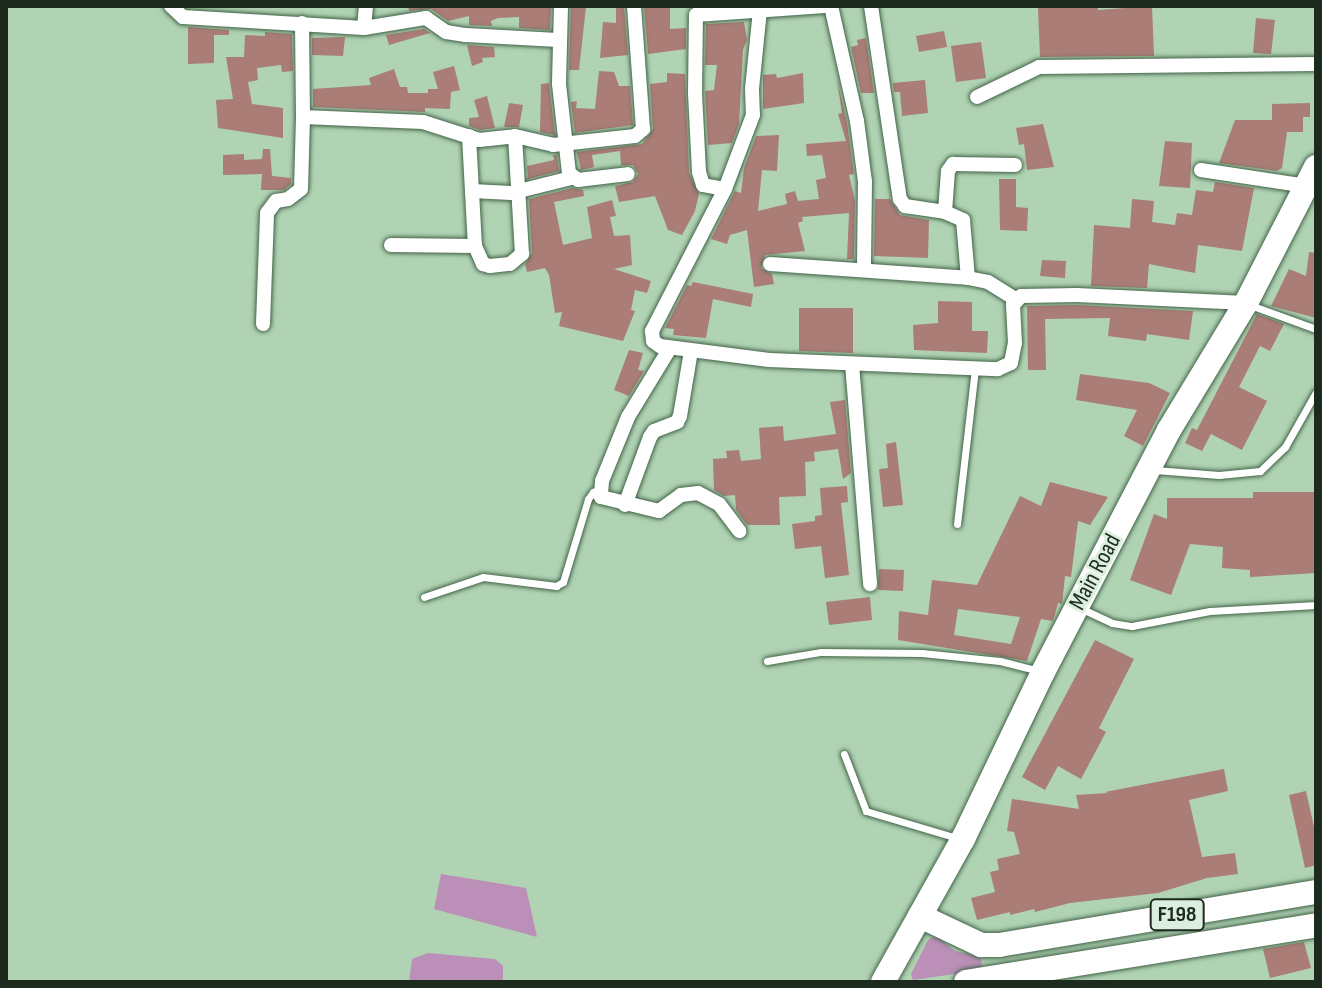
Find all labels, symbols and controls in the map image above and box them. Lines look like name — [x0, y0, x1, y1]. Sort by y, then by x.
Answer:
street label: Main Road — [1063, 529, 1127, 615]
road number: F198 — [1149, 897, 1205, 933]

